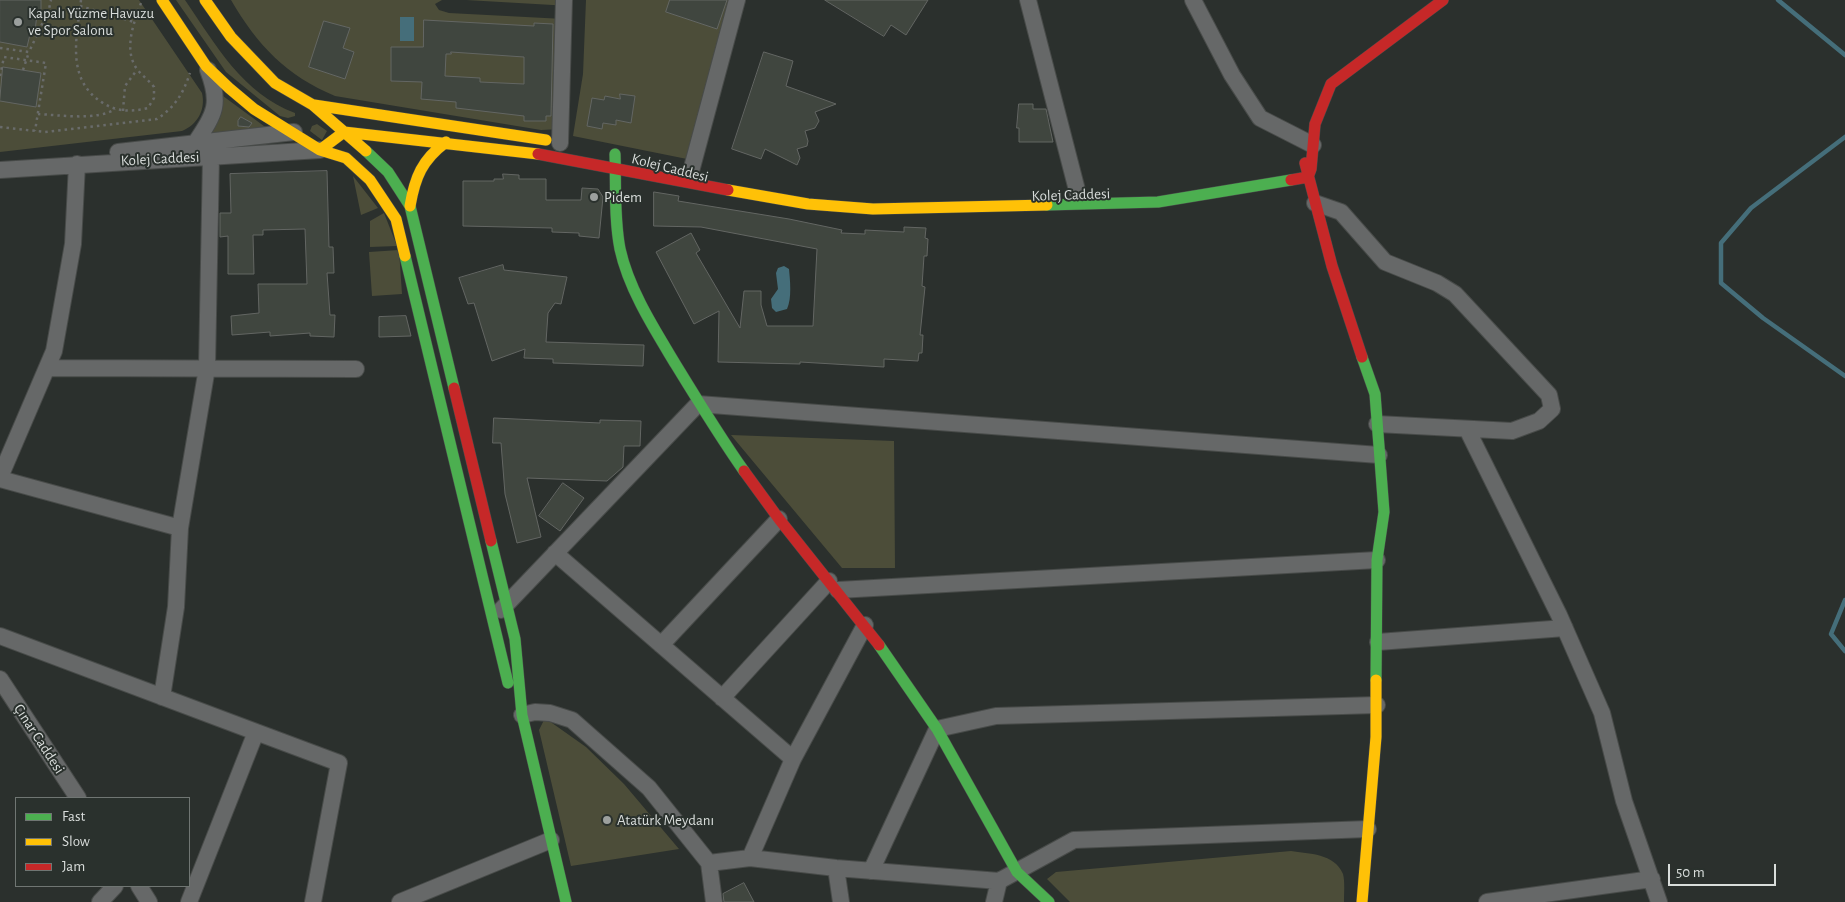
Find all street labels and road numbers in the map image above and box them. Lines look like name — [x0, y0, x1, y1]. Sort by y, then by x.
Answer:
street label: Kolej Caddesi — [120, 148, 200, 170]
street label: Kolej Caddesi — [630, 150, 710, 186]
street label: Kolej Caddesi — [1031, 185, 1111, 205]
street label: Çınar Caddesi — [10, 701, 68, 777]

